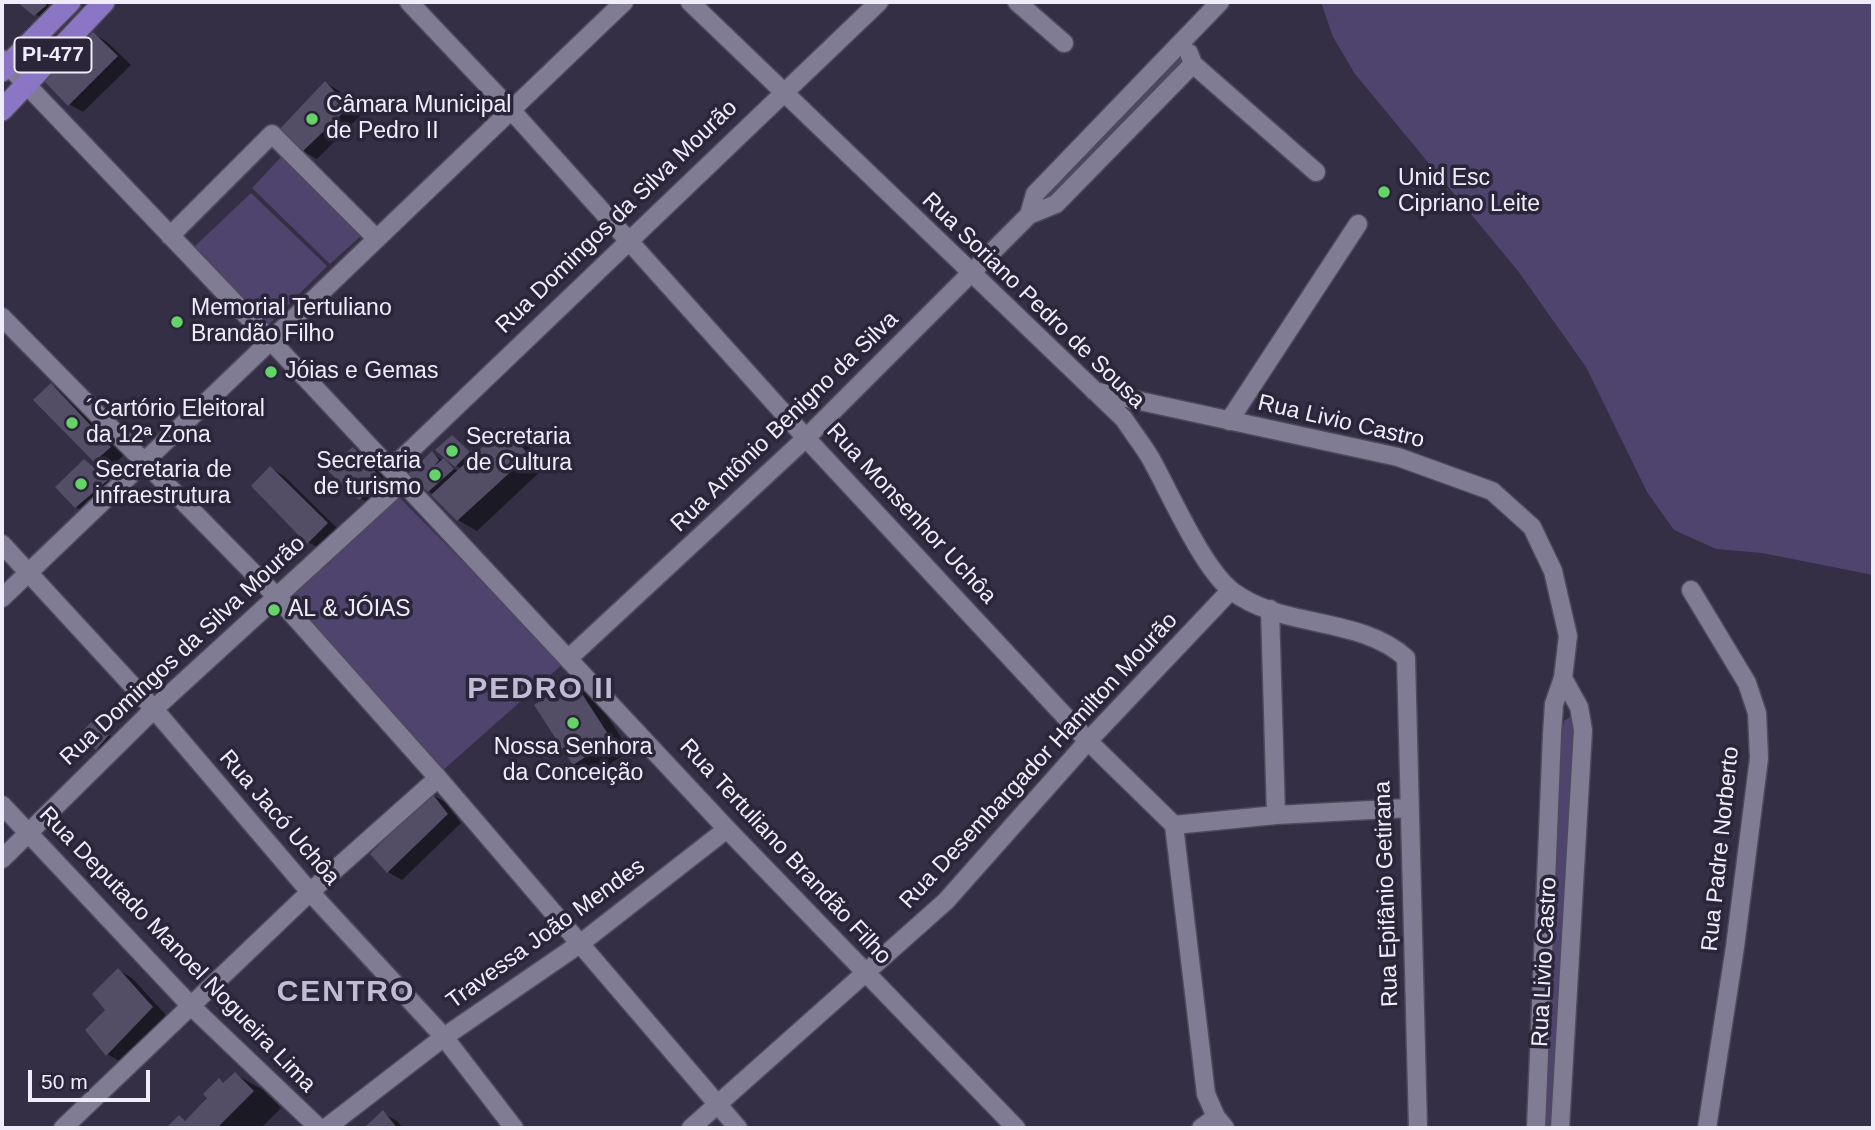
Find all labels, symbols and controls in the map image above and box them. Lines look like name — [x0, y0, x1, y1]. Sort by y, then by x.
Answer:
road number: PI-477 — [14, 38, 92, 72]
place label: Câmara Municipal de Pedro II — [326, 92, 511, 146]
street label: Rua Domingos da Silva Mourão — [491, 94, 743, 340]
marker: Câmara Municipal de Pedro II — [304, 111, 320, 127]
place label: Unid Esc Cipriano Leite — [1398, 165, 1540, 219]
marker: Unid Esc Cipriano Leite — [1376, 184, 1392, 200]
street label: Rua Soriano Pedro de Sousa — [916, 187, 1150, 415]
place label: Memorial Tertuliano Brandão Filho — [191, 295, 392, 349]
street label: Rua Antônio Benigno da Silva — [665, 306, 905, 538]
marker: Memorial Tertuliano Brandão Filho — [169, 314, 185, 330]
place label: Jóias e Gemas — [285, 358, 438, 386]
marker: Jóias e Gemas — [263, 364, 279, 380]
street label: Rua Livio Castro — [1255, 389, 1427, 455]
place label: ´Cartório Eleitoral da 12ª Zona — [86, 396, 265, 450]
marker: ´Cartório Eleitoral da 12ª Zona — [64, 415, 80, 431]
street label: Rua Monsenhor Uchôa — [820, 418, 1002, 610]
place label: Secretaria de Cultura — [466, 424, 572, 478]
marker: Secretaria de Cultura — [444, 443, 460, 459]
place label: Secretaria de turismo — [314, 448, 421, 502]
place label: Secretaria de infraestrutura — [95, 457, 232, 511]
marker: Secretaria de turismo — [427, 467, 443, 483]
marker: Secretaria de infraestrutura — [73, 476, 89, 492]
street label: Rua Domingos da Silva Mourão — [55, 530, 311, 772]
place label: AL & JÓIAS — [288, 596, 411, 624]
marker: AL & JÓIAS — [266, 602, 282, 618]
street label: Rua Desembargador Hamilton Mourão — [894, 607, 1184, 915]
district label: PEDRO II — [468, 672, 614, 708]
marker: Nossa Senhora da Conceição — [565, 715, 581, 731]
place label: Nossa Senhora da Conceição — [494, 734, 652, 788]
street label: Rua Tertuliano Brandão Filho — [673, 734, 897, 970]
street label: Rua Jacó Uchôa — [213, 745, 345, 891]
street label: Rua Padre Norberto — [1697, 745, 1745, 953]
street label: Rua Epifânio Getirana — [1369, 780, 1405, 1008]
street label: Rua Deputado Manoel Nogueira Lima — [33, 802, 321, 1098]
street label: Travessa João Mendes — [442, 853, 650, 1015]
street label: Rua Livio Castro — [1527, 876, 1563, 1048]
district label: CENTRO — [277, 975, 415, 1011]
scale bar — [32, 1056, 154, 1100]
text: 50 m — [41, 1070, 88, 1093]

